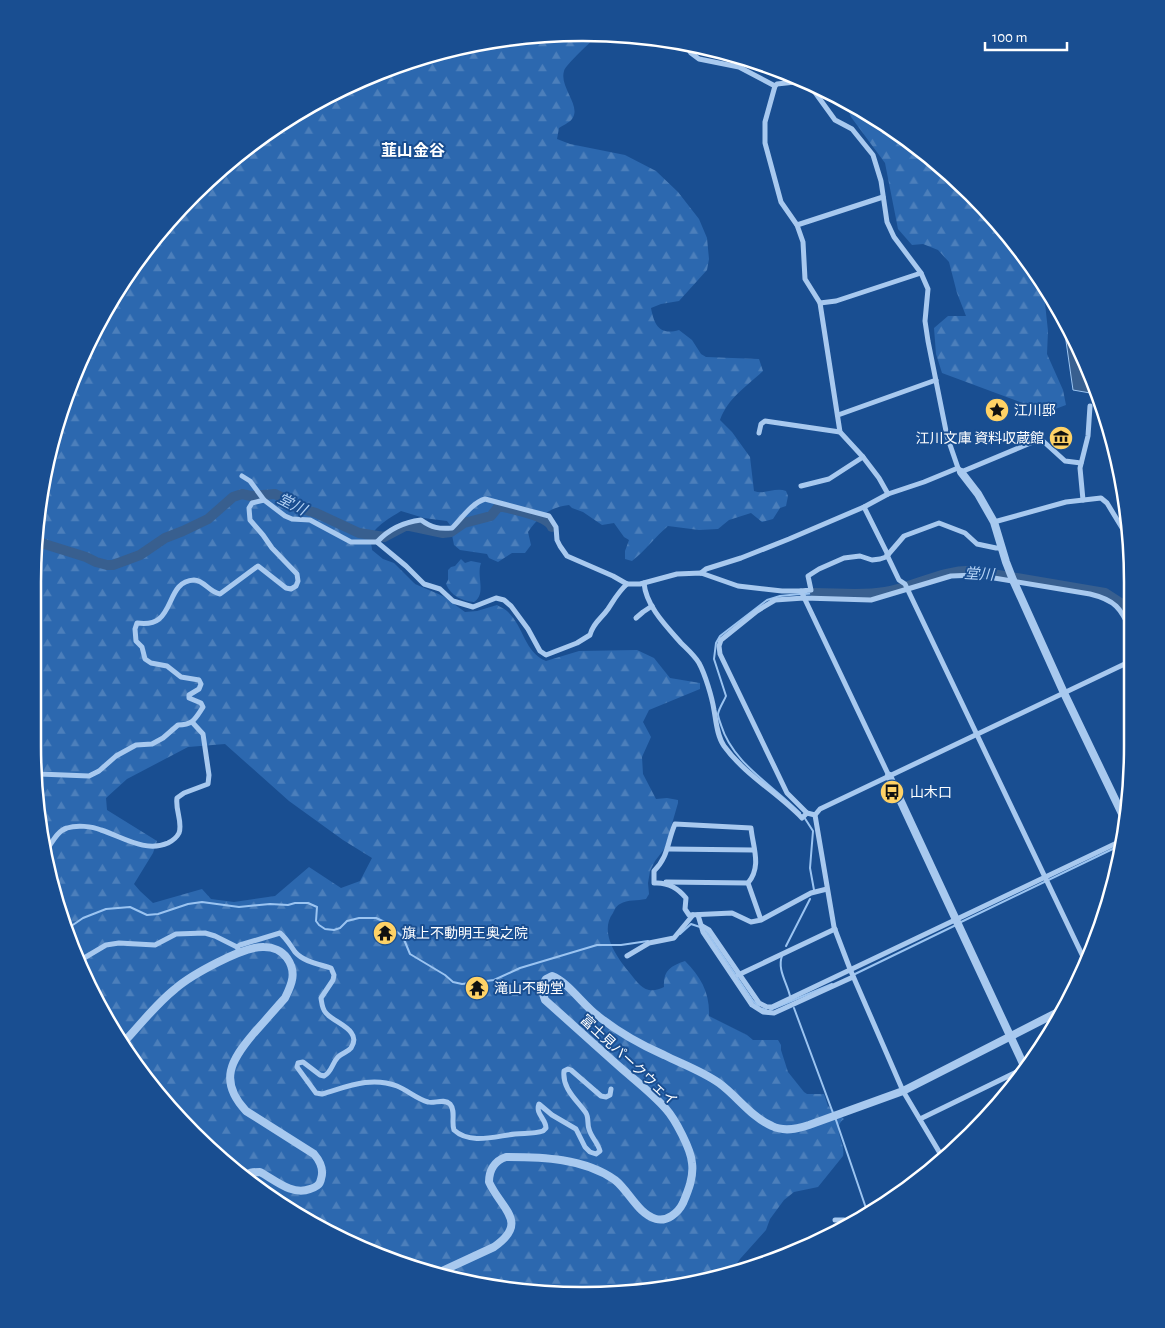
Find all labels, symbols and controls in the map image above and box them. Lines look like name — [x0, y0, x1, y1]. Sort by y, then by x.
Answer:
scale bar — [985, 20, 1068, 52]
text: 100 m — [992, 30, 1027, 45]
district label: 韮山金谷 — [381, 142, 445, 159]
place icon: 江川邸 — [984, 397, 1010, 423]
place label: 江川邸 — [1014, 403, 1056, 418]
museum icon: 江川文庫 資料収蔵館 — [1048, 425, 1074, 451]
place label: 江川文庫 資料収蔵館 — [916, 430, 1044, 446]
water label: 堂川 — [275, 490, 311, 519]
water label: 堂川 — [964, 565, 996, 583]
bus stop icon: 山木口 — [879, 779, 905, 805]
place label: 山木口 — [910, 785, 952, 800]
temple icon: 旗上不動明王奥之院 — [372, 920, 398, 946]
place label: 旗上不動明王奥之院 — [402, 925, 528, 941]
temple icon: 滝山不動堂 — [464, 975, 490, 1001]
place label: 滝山不動堂 — [494, 981, 564, 996]
street label: 富士見パークウェイ — [577, 1012, 680, 1109]

